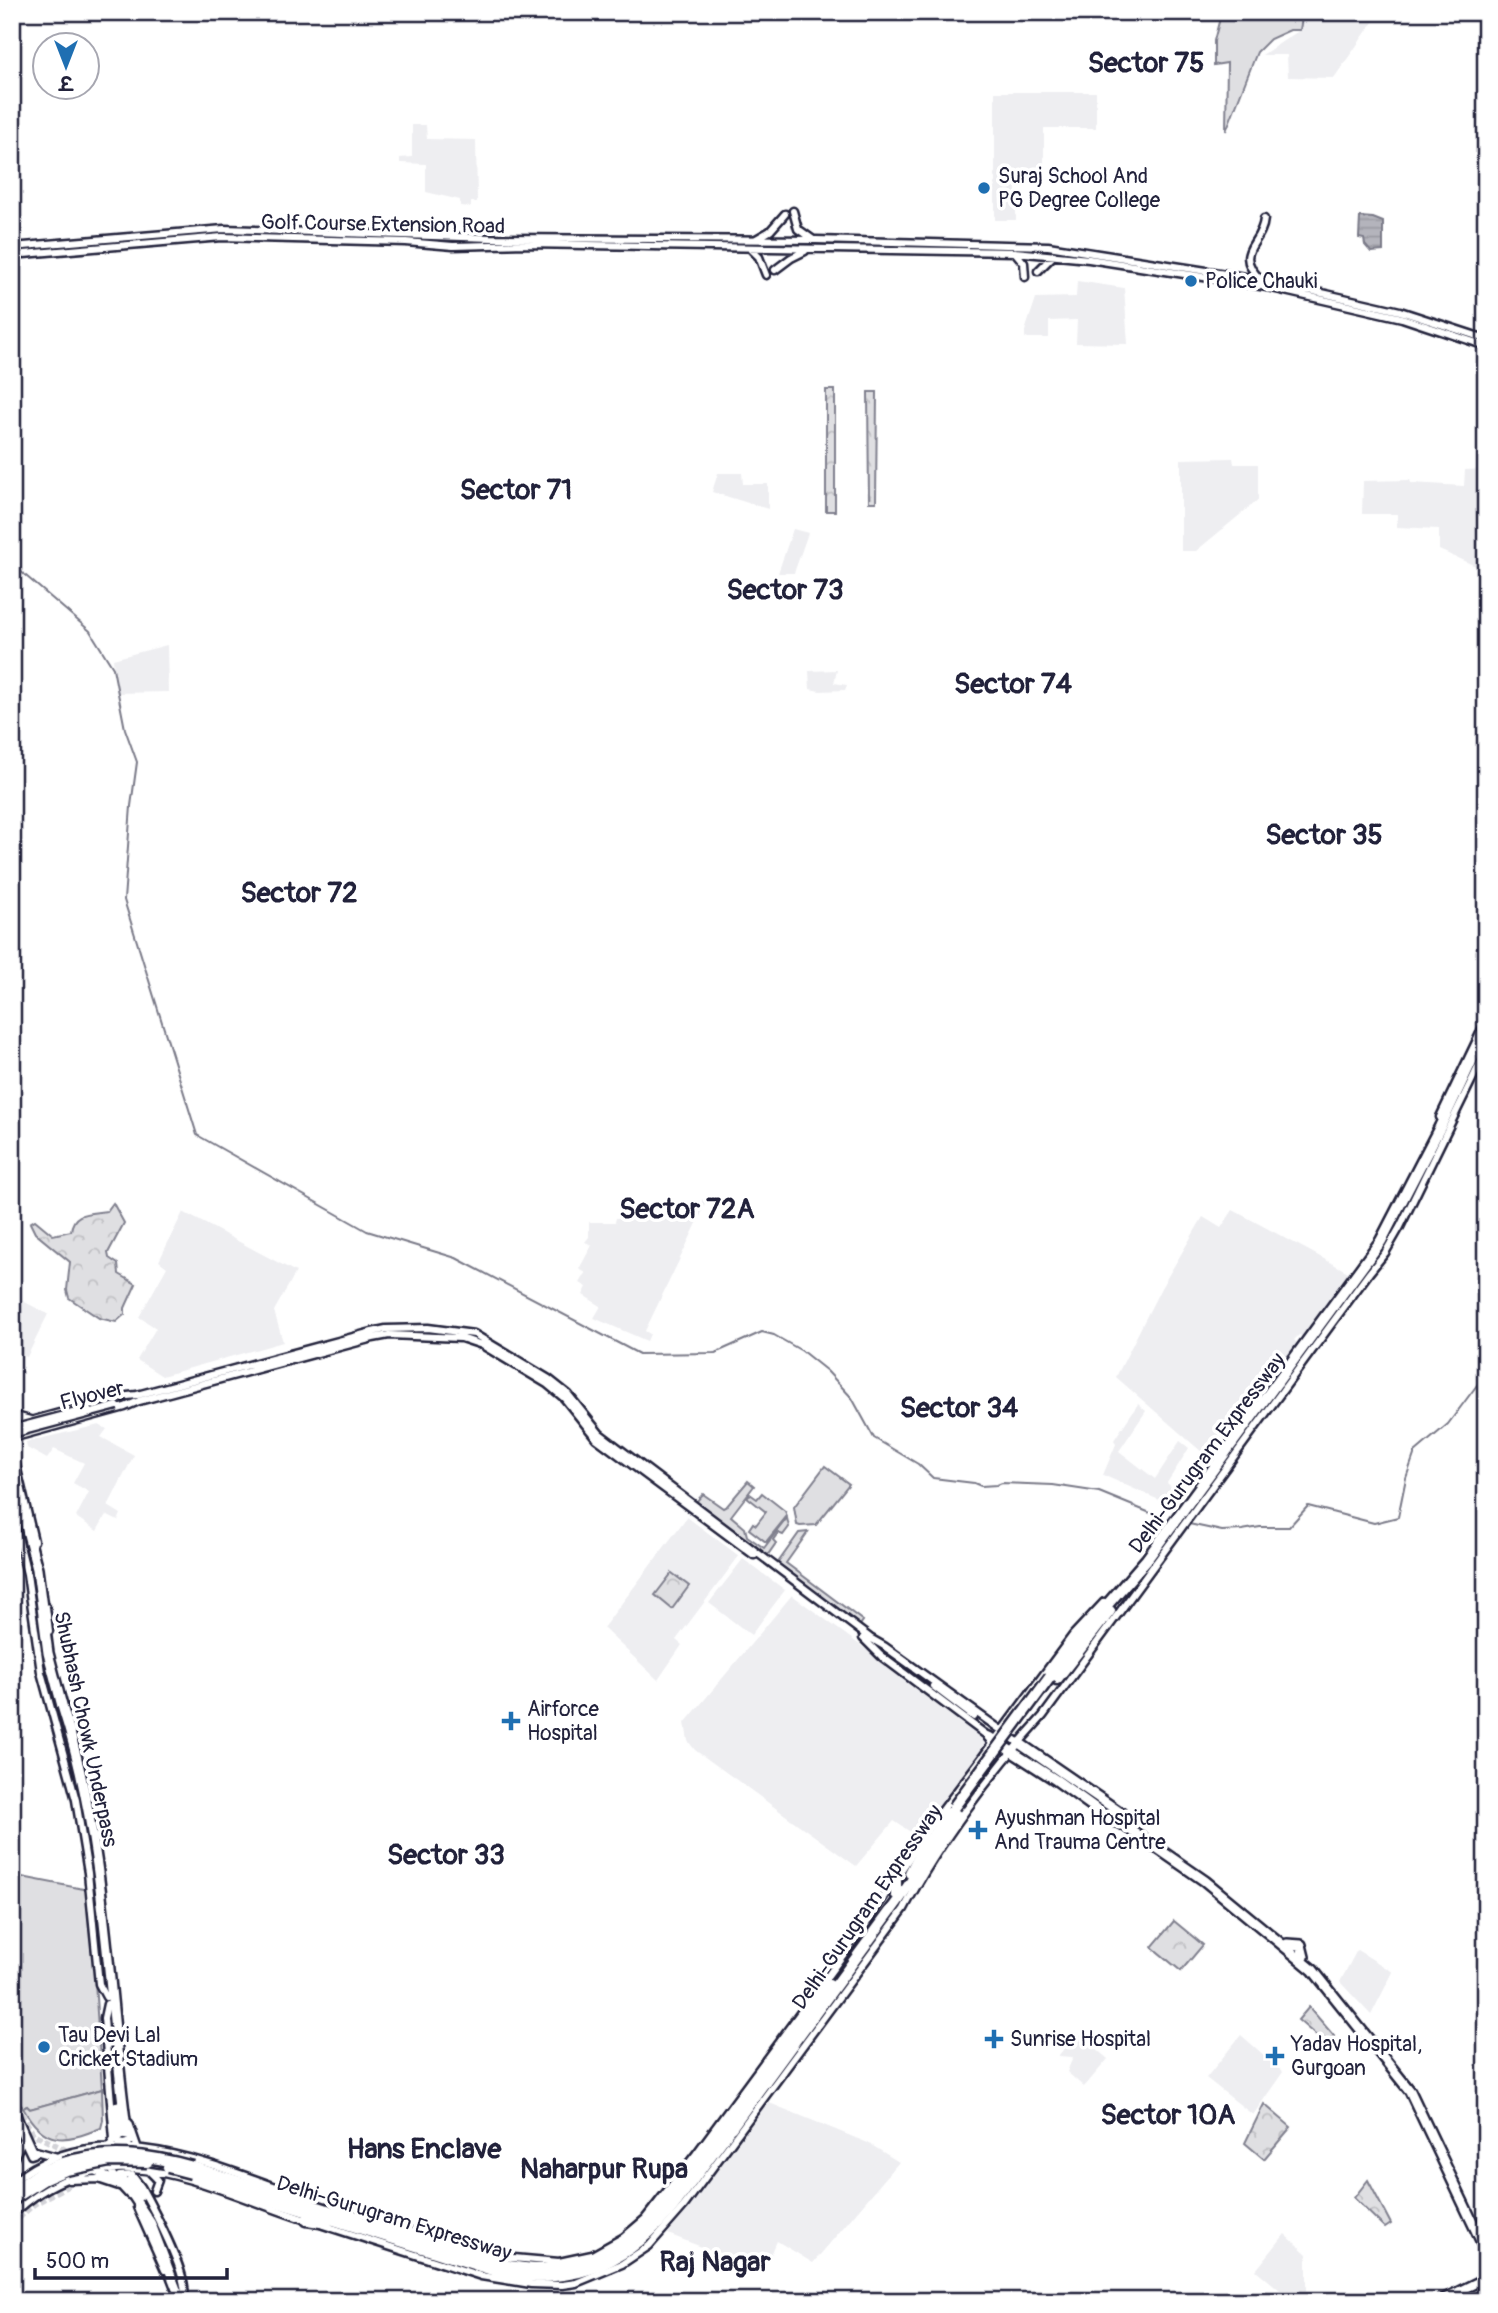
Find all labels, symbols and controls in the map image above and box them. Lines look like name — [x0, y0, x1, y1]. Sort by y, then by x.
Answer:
north arrow — [32, 32, 102, 102]
district label: Sector 75 — [1088, 46, 1204, 81]
text: उ — [57, 70, 74, 94]
place label: Suraj School And PG Degree College — [998, 163, 1161, 214]
marker: Suraj School And PG Degree College — [976, 180, 992, 196]
street label: Golf Course Extension Road — [261, 209, 505, 240]
place label: Police Chauki — [1205, 268, 1318, 295]
marker: Police Chauki — [1183, 273, 1199, 289]
district label: Sector 71 — [460, 473, 572, 508]
district label: Sector 73 — [726, 573, 844, 608]
district label: Sector 74 — [954, 667, 1073, 702]
district label: Sector 35 — [1265, 818, 1383, 853]
district label: Sector 72 — [240, 876, 358, 911]
district label: Sector 72A — [619, 1192, 755, 1227]
street label: Delhi-Gurugram Expressway — [1123, 1348, 1292, 1559]
street label: Flyover — [57, 1374, 127, 1416]
district label: Sector 34 — [900, 1391, 1019, 1426]
street label: Shubhash Chowk Underpass — [47, 1609, 124, 1850]
place label: Airforce Hospital — [527, 1696, 600, 1747]
marker: Airforce Hospital — [501, 1711, 521, 1731]
street label: Delhi-Gurugram Expressway — [786, 1799, 949, 2015]
place label: Ayushman Hospital And Trauma Centre — [994, 1805, 1166, 1856]
marker: Ayushman Hospital And Trauma Centre — [968, 1820, 988, 1840]
district label: Sector 33 — [387, 1838, 505, 1873]
place label: Tau Devi Lal Cricket Stadium — [58, 2022, 198, 2073]
place label: Sunrise Hospital — [1010, 2026, 1151, 2053]
marker: Sunrise Hospital — [984, 2029, 1004, 2049]
place label: Yadav Hospital, Gurgoan — [1290, 2031, 1422, 2082]
marker: Tau Devi Lal Cricket Stadium — [36, 2039, 52, 2055]
marker: Yadav Hospital, Gurgoan — [1265, 2046, 1285, 2066]
district label: Sector 10A — [1101, 2098, 1236, 2133]
district label: Hans Enclave — [347, 2132, 502, 2167]
district label: Naharpur Rupa — [520, 2152, 688, 2187]
street label: Delhi-Gurugram Expressway — [273, 2170, 515, 2267]
scale bar — [35, 2236, 228, 2280]
district label: Raj Nagar — [660, 2245, 771, 2280]
text: 500 m — [46, 2248, 109, 2275]

